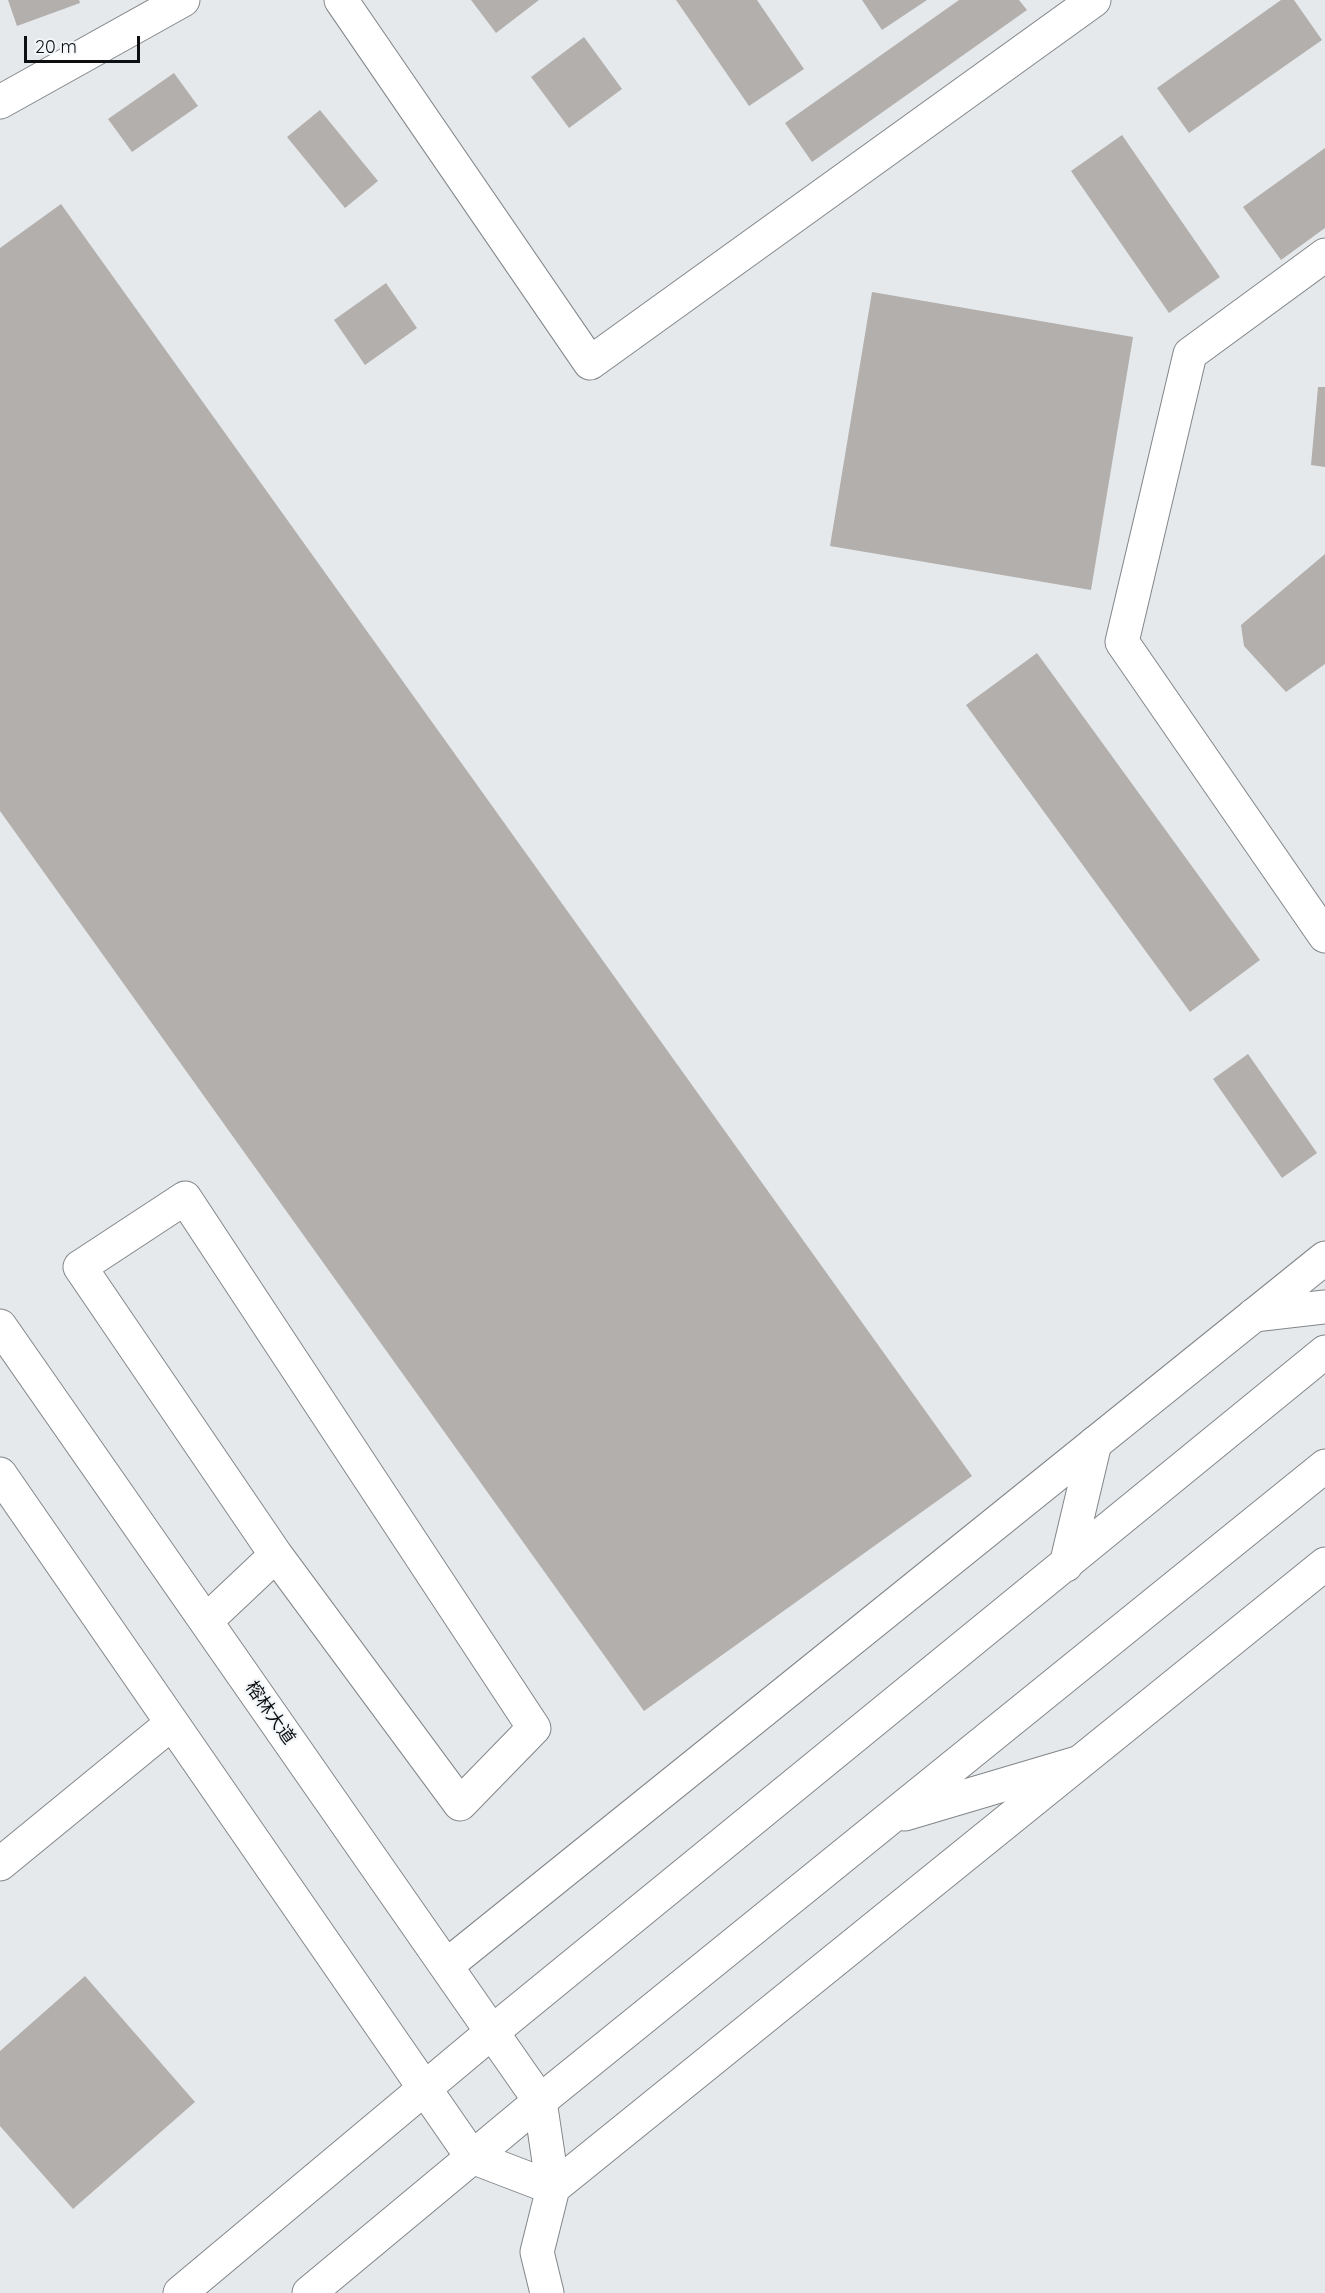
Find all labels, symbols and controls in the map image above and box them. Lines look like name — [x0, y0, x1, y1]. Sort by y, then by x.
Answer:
scale bar — [27, 24, 142, 62]
text: 20 m — [35, 35, 77, 58]
street label: 榕林大道 — [241, 1677, 299, 1749]

